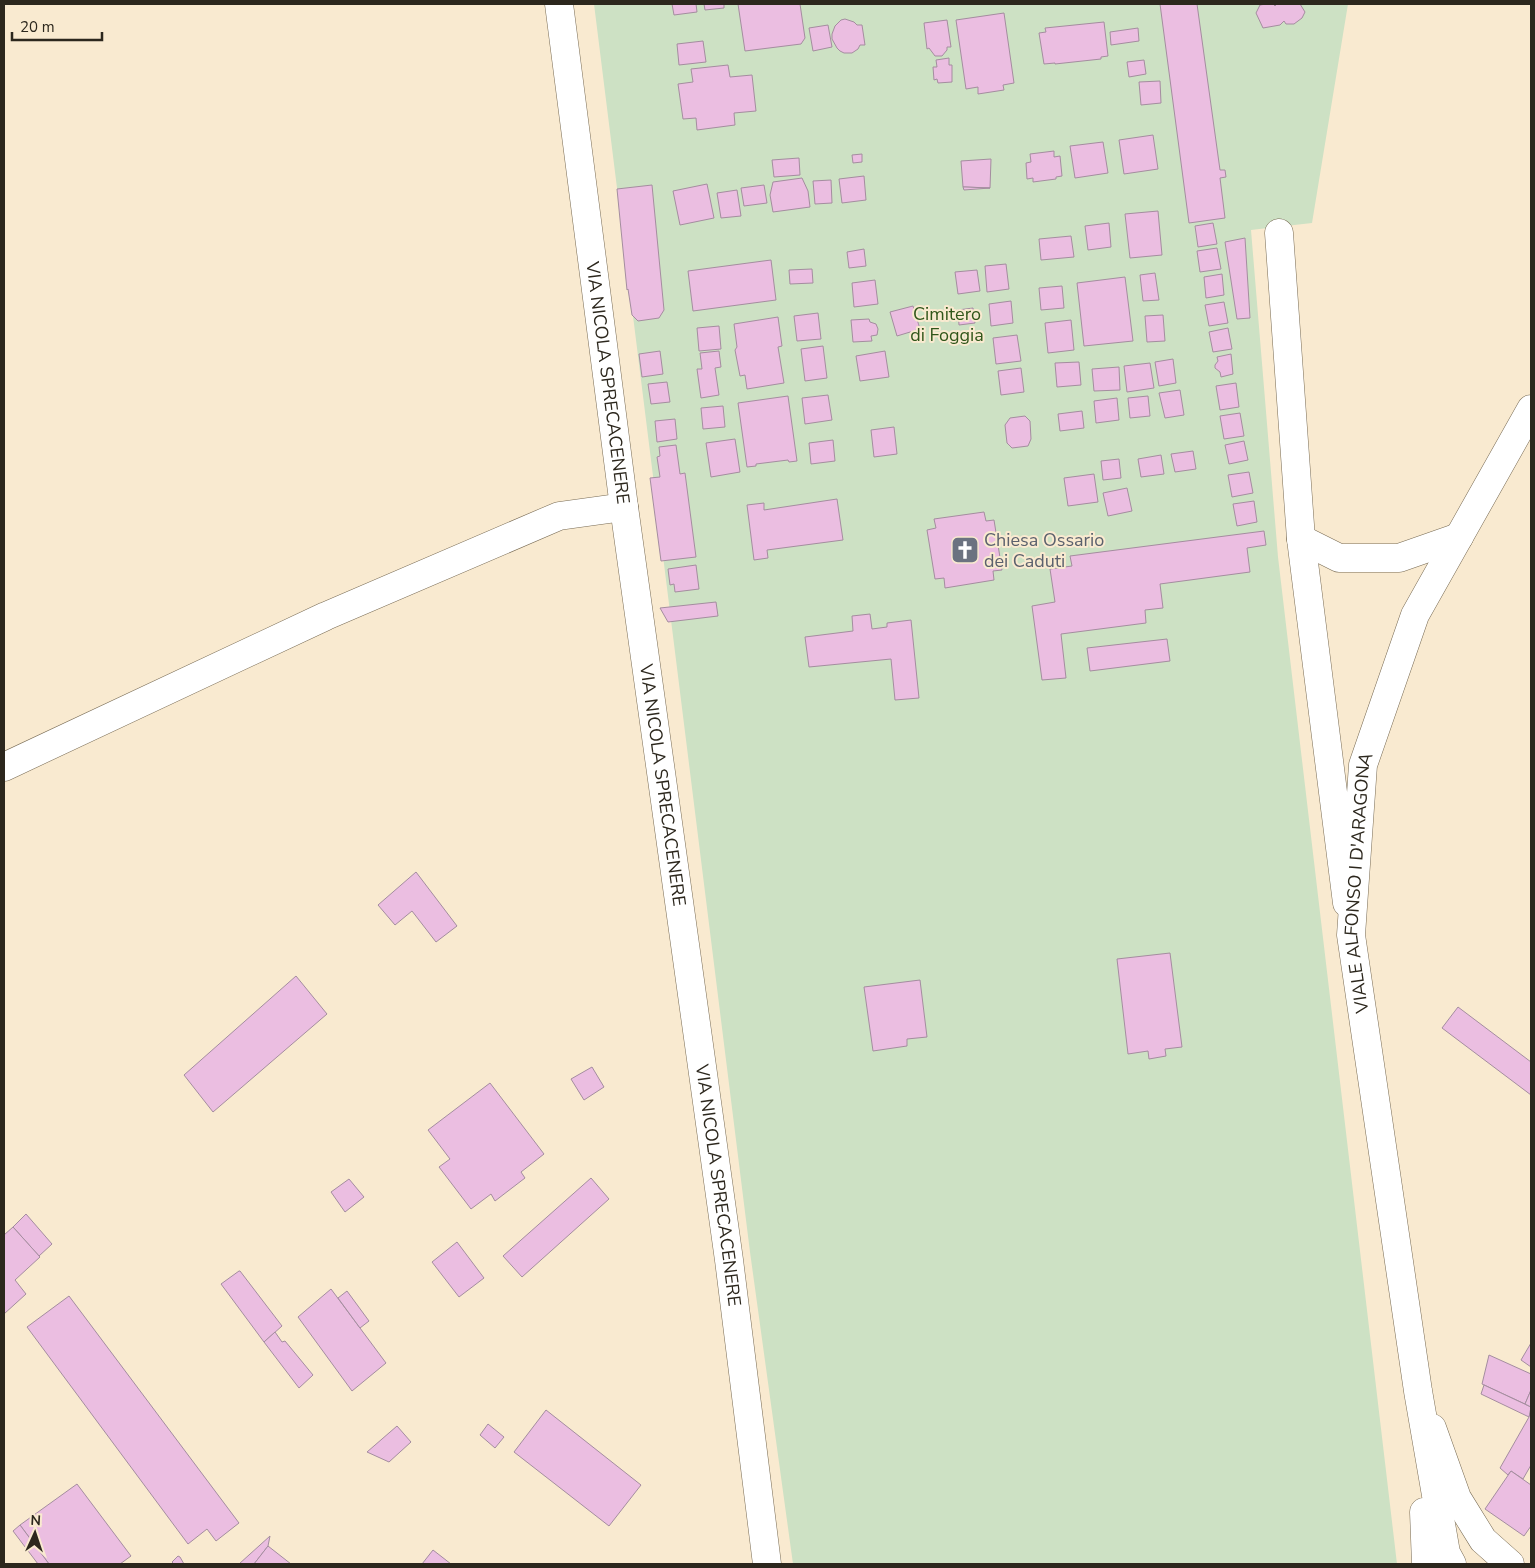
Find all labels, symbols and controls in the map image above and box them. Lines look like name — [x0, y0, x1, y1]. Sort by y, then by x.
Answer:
scale bar — [12, 10, 102, 42]
text: 20 m — [20, 17, 55, 37]
street label: VIA NICOLA SPRECACENERE — [580, 259, 636, 505]
park label: Cimitero di Foggia — [910, 302, 984, 347]
place label: Chiesa Ossario dei Caduti — [984, 528, 1104, 573]
church icon: Chiesa Ossario dei Caduti — [950, 535, 980, 565]
street label: VIA NICOLA SPRECACENERE — [634, 662, 692, 908]
street label: VIALE ALFONSO I D'ARAGONA — [1339, 749, 1379, 1016]
street label: VIA NICOLA SPRECACENERE — [690, 1062, 747, 1308]
north arrow — [10, 1508, 60, 1558]
text: N — [30, 1511, 41, 1530]

